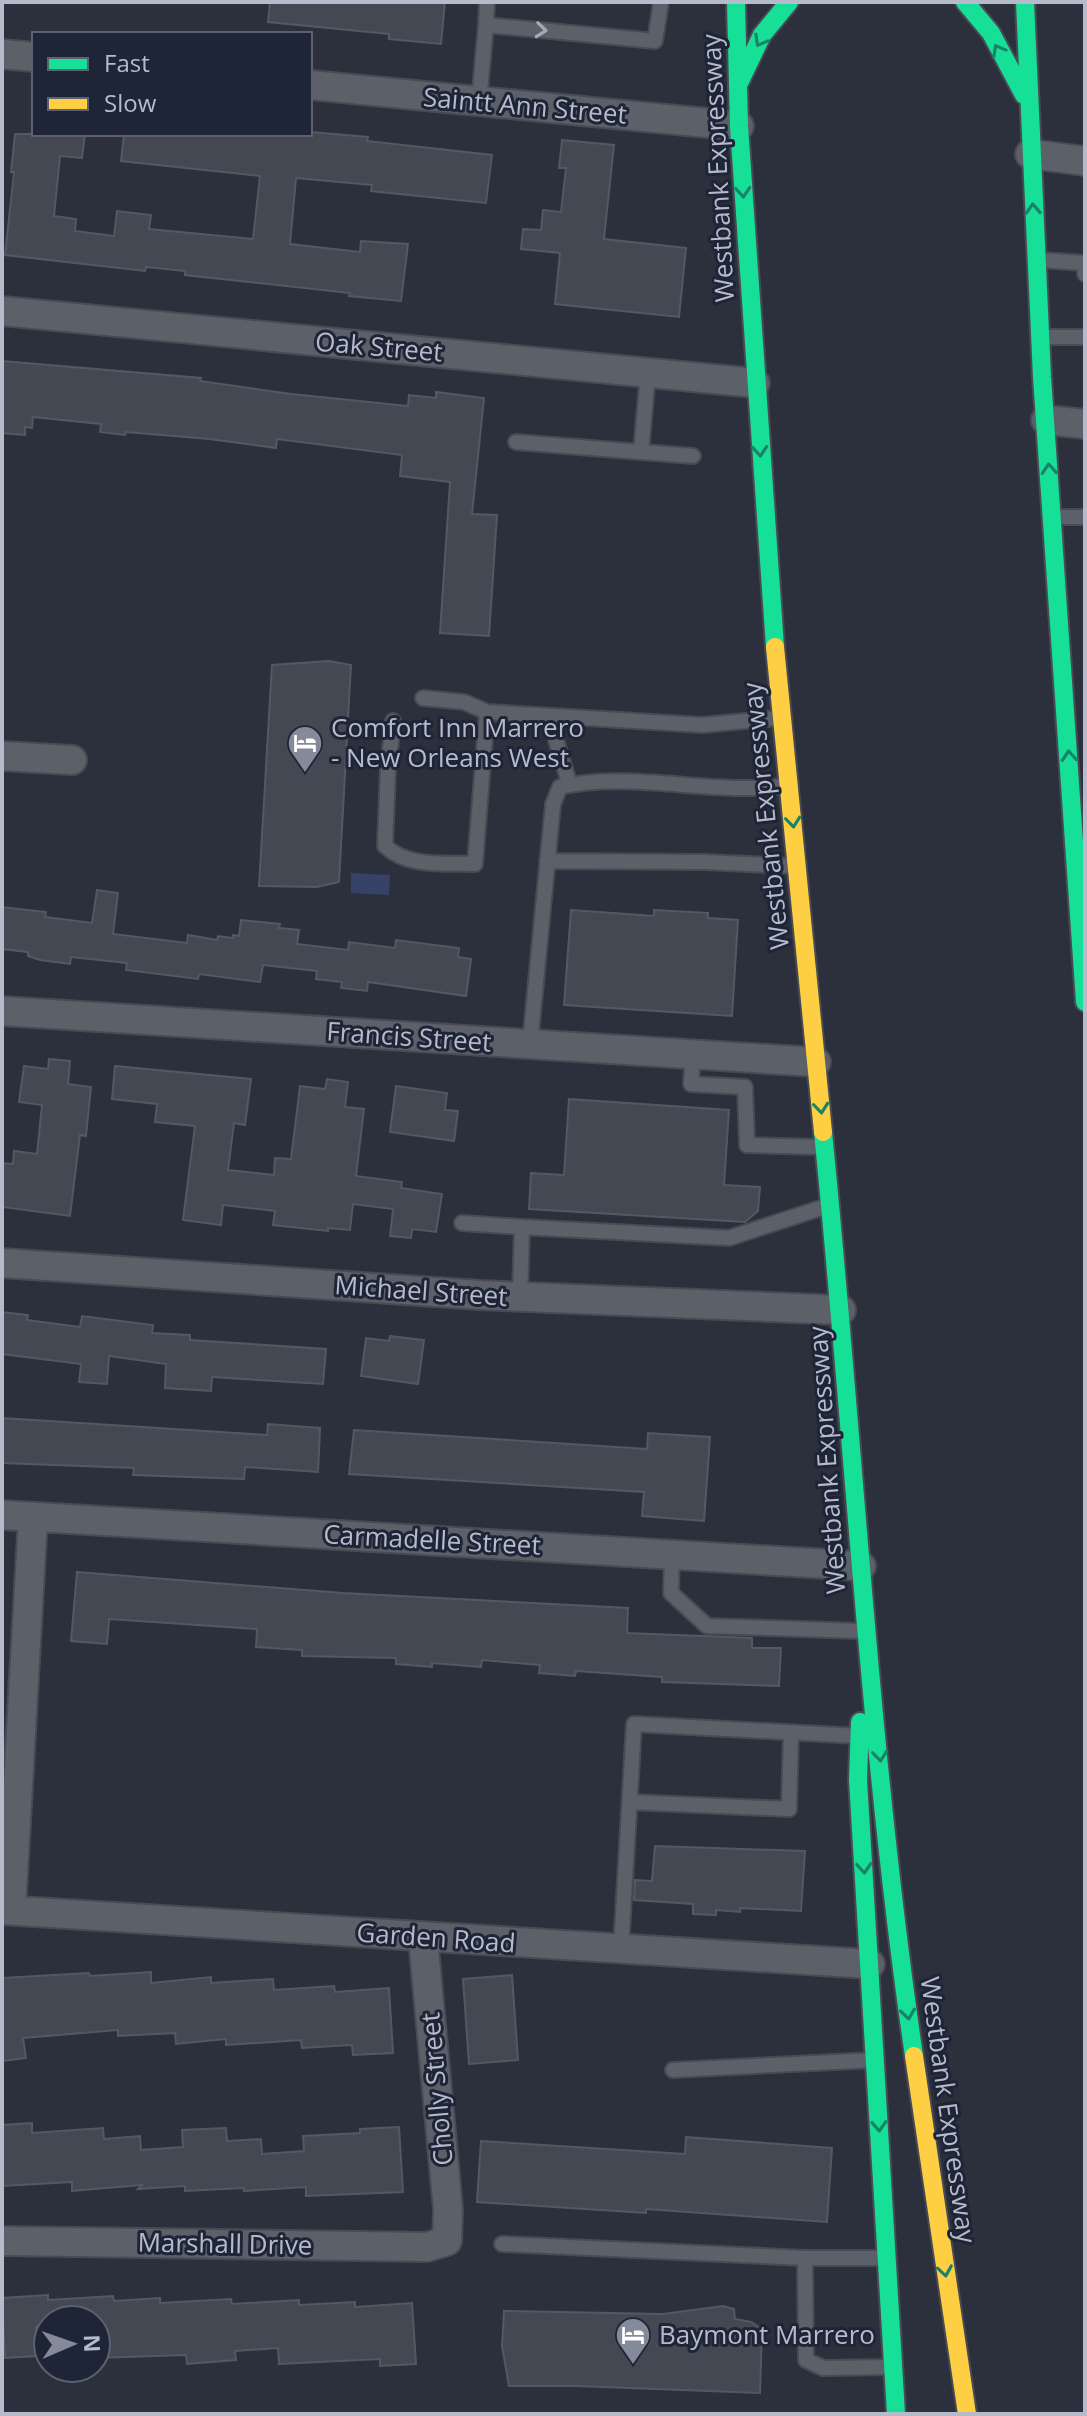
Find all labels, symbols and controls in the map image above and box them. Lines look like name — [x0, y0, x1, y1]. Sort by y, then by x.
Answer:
one-way arrow — [535, 21, 548, 38]
legend — [32, 32, 312, 136]
street label: Westbank Expressway — [692, 32, 742, 303]
one-way arrow — [754, 32, 770, 47]
one-way arrow — [992, 44, 1008, 59]
text: Fast — [104, 46, 150, 79]
street label: Saintt Ann Street — [422, 78, 628, 132]
text: Slow — [104, 86, 157, 119]
one-way arrow — [735, 186, 752, 199]
one-way arrow — [1025, 202, 1042, 215]
street label: Oak Street — [314, 323, 444, 370]
one-way arrow — [751, 445, 768, 458]
one-way arrow — [1041, 462, 1058, 475]
street label: Westbank Expressway — [733, 680, 797, 952]
place label: Comfort Inn Marrero - New Orleans West — [331, 709, 584, 775]
hotel icon: Comfort Inn Marrero - New Orleans West — [286, 724, 324, 774]
one-way arrow — [1061, 749, 1078, 762]
one-way arrow — [784, 816, 801, 829]
street label: Francis Street — [325, 1012, 493, 1060]
one-way arrow — [812, 1102, 829, 1115]
street label: Michael Street — [333, 1266, 509, 1314]
street label: Westbank Expressway — [799, 1324, 853, 1595]
street label: Carmadelle Street — [322, 1515, 542, 1563]
one-way arrow — [871, 1750, 888, 1763]
one-way arrow — [855, 1862, 872, 1875]
street label: Garden Road — [355, 1913, 517, 1961]
street label: Westbank Expressway — [912, 1974, 986, 2246]
one-way arrow — [898, 2007, 915, 2021]
street label: Cholly Street — [411, 2011, 461, 2167]
one-way arrow — [871, 2120, 888, 2133]
street label: Marshall Drive — [137, 2223, 313, 2263]
one-way arrow — [936, 2264, 953, 2278]
north arrow — [32, 2304, 112, 2384]
hotel icon: Baymont Marrero — [614, 2316, 652, 2366]
place label: Baymont Marrero — [659, 2316, 875, 2352]
text: N — [78, 2334, 108, 2353]

